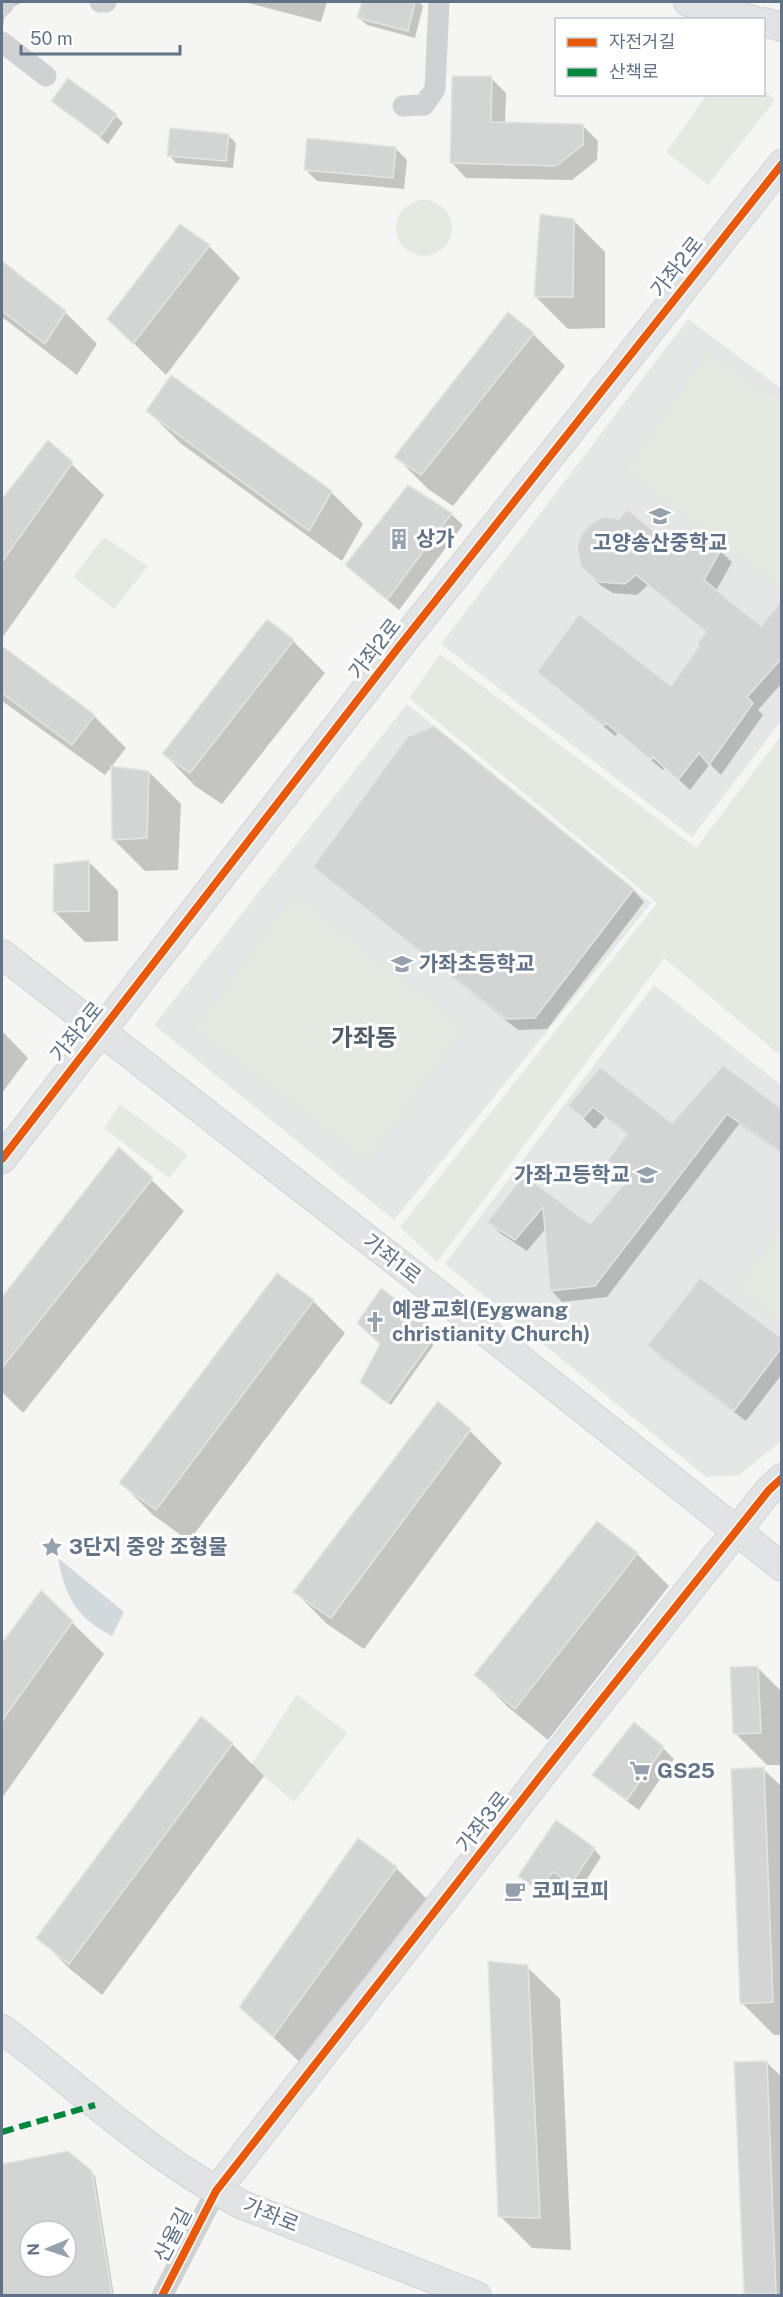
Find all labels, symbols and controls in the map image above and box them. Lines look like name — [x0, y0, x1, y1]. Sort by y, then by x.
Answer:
scale bar — [21, 18, 180, 56]
legend — [555, 18, 765, 96]
text: 50 m — [30, 28, 73, 49]
text: 자전거길 — [609, 31, 675, 52]
text: 산책로 — [609, 61, 659, 82]
street label: 가좌2로 — [645, 231, 708, 302]
school or university icon: 고양송산중학교 — [648, 504, 672, 528]
place label: 상가 — [416, 526, 455, 551]
building icon: 상가 — [387, 527, 411, 551]
place label: 고양송산중학교 — [592, 530, 728, 555]
street label: 가좌2로 — [343, 613, 406, 684]
place label: 가좌초등학교 — [419, 951, 535, 976]
school or university icon: 가좌초등학교 — [390, 952, 414, 976]
street label: 가좌2로 — [45, 996, 109, 1067]
district label: 가좌동 — [331, 1023, 397, 1051]
place label: 가좌고등학교 — [514, 1162, 630, 1187]
school or university icon: 가좌고등학교 — [635, 1163, 659, 1187]
street label: 가좌1로 — [358, 1228, 426, 1289]
place label: 예광교회(Eygwang christianity Church) — [392, 1297, 590, 1346]
church icon: 예광교회(Eygwang christianity Church) — [363, 1310, 387, 1334]
place label: 3단지 중앙 조형물 — [69, 1534, 228, 1559]
place icon: 3단지 중앙 조형물 — [40, 1535, 64, 1559]
place label: GS25 — [657, 1758, 715, 1783]
supermarket icon: GS25 — [628, 1759, 652, 1783]
street label: 가좌3로 — [451, 1786, 514, 1857]
place label: 코피코피 — [532, 1878, 609, 1903]
cafe icon: 코피코피 — [503, 1879, 527, 1903]
street label: 가좌로 — [240, 2192, 303, 2237]
street label: 산율길 — [148, 2203, 197, 2266]
north arrow — [18, 2219, 78, 2279]
text: N — [24, 2243, 43, 2256]

